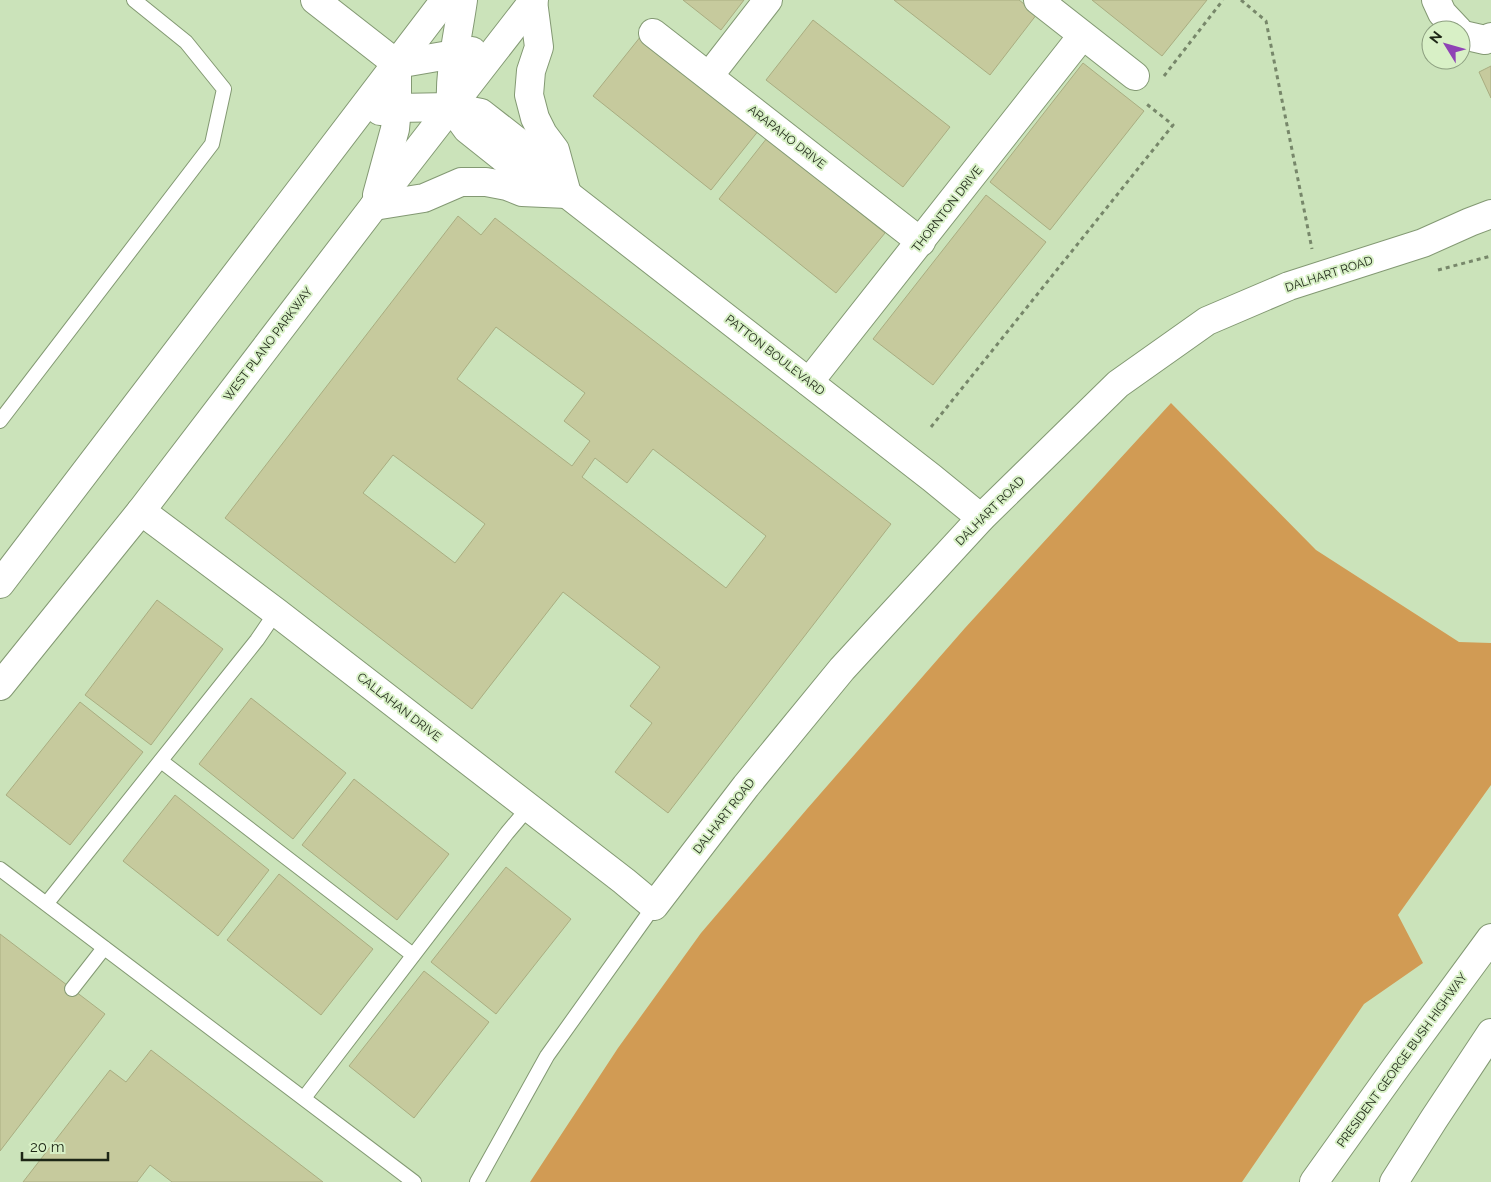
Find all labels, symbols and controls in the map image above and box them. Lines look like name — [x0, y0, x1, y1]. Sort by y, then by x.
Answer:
north arrow — [1421, 20, 1471, 70]
text: N — [1426, 28, 1445, 46]
street label: ARAPAHO DRIVE — [745, 102, 829, 172]
street label: THORNTON DRIVE — [909, 163, 985, 255]
street label: DALHART ROAD — [1283, 253, 1375, 295]
street label: WEST PLANO PARKWAY — [221, 284, 315, 403]
street label: PATTON BOULEVARD — [723, 312, 828, 398]
street label: DALHART ROAD — [953, 473, 1028, 548]
street label: CALLAHAN DRIVE — [354, 670, 444, 744]
street label: DALHART ROAD — [690, 775, 758, 856]
street label: PRESIDENT GEORGE BUSH HIGHWAY — [1334, 970, 1470, 1150]
scale bar — [22, 1130, 109, 1162]
text: 20 m — [30, 1138, 65, 1156]

